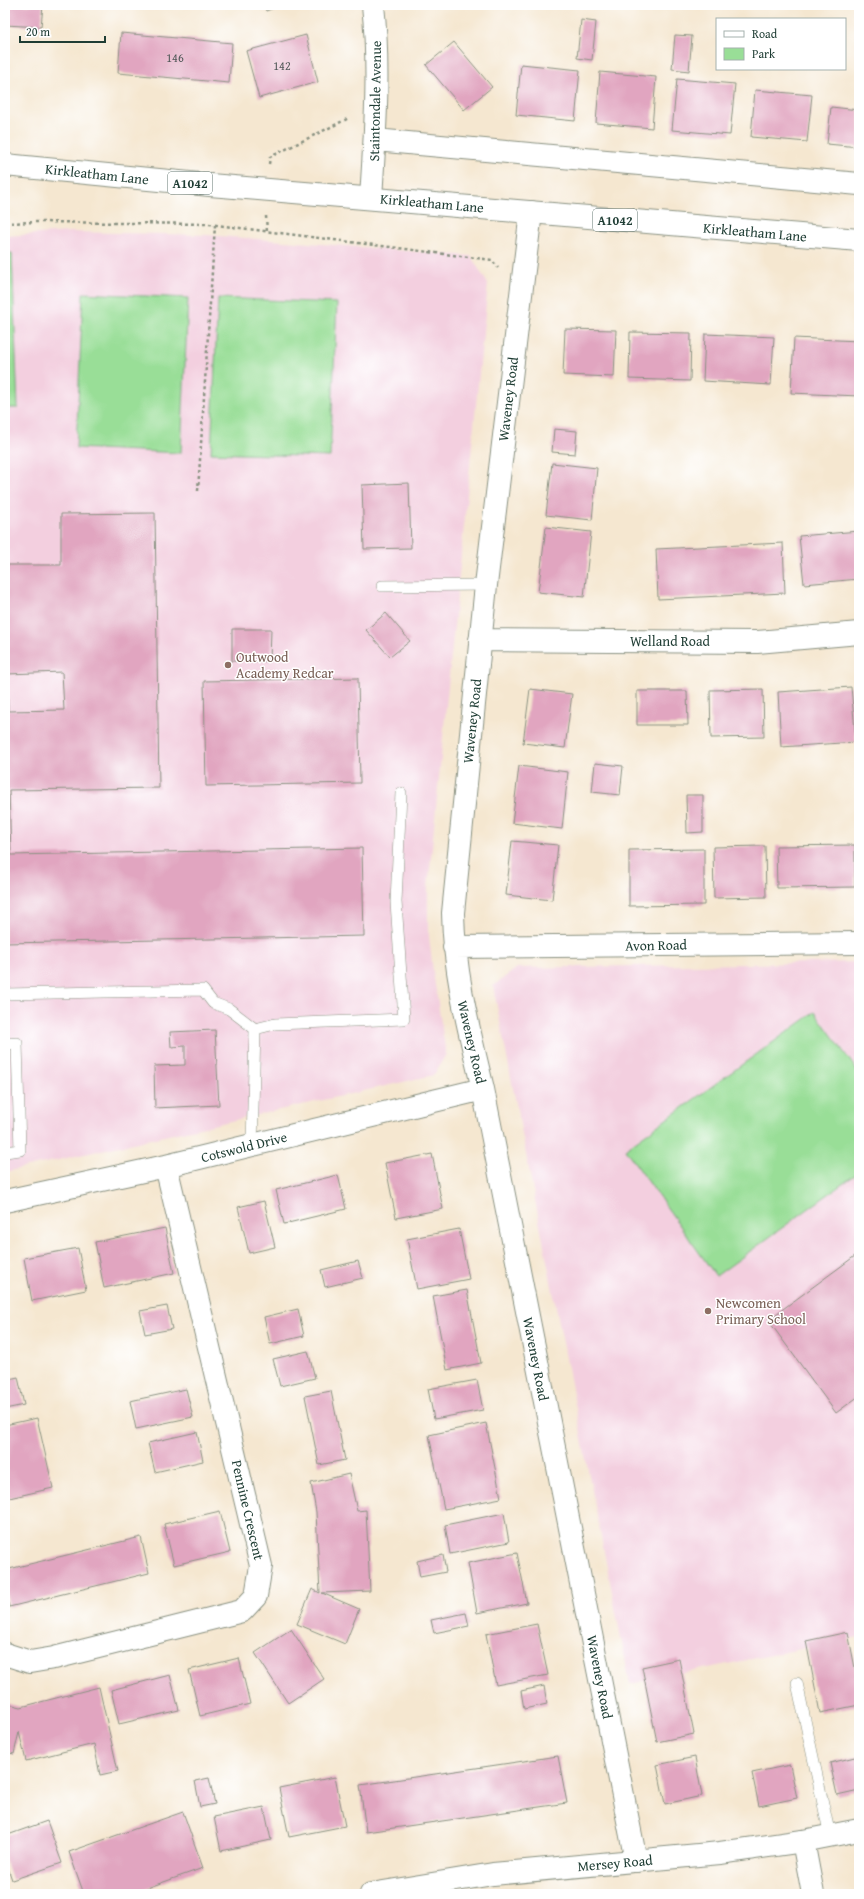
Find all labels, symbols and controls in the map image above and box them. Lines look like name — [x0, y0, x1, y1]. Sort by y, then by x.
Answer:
scale bar — [20, 18, 105, 44]
legend — [716, 18, 846, 70]
text: 20 m — [26, 23, 50, 40]
text: Road — [752, 25, 778, 42]
street label: Staintondale Avenue — [364, 40, 386, 162]
text: Park — [752, 45, 776, 62]
house number: 146 — [166, 49, 184, 66]
house number: 142 — [273, 57, 291, 74]
street label: Kirkleatham Lane — [44, 159, 150, 189]
road number: A1042 — [168, 172, 212, 194]
street label: Kirkleatham Lane — [379, 189, 485, 218]
road number: A1042 — [593, 209, 637, 231]
street label: Kirkleatham Lane — [702, 218, 808, 247]
street label: Waveney Road — [493, 355, 523, 442]
street label: Welland Road — [630, 631, 711, 651]
place label: Outwood Academy Redcar — [236, 647, 334, 683]
marker: Outwood Academy Redcar — [223, 660, 233, 670]
street label: Waveney Road — [458, 677, 486, 764]
street label: Avon Road — [625, 934, 688, 956]
street label: Waveney Road — [453, 998, 491, 1086]
street label: Cotswold Drive — [199, 1127, 290, 1167]
place label: Newcomen Primary School — [716, 1293, 806, 1329]
marker: Newcomen Primary School — [703, 1306, 713, 1316]
street label: Waveney Road — [518, 1315, 554, 1403]
street label: Pennine Crescent — [227, 1458, 269, 1562]
street label: Waveney Road — [582, 1633, 618, 1721]
street label: Mersey Road — [577, 1850, 654, 1876]

